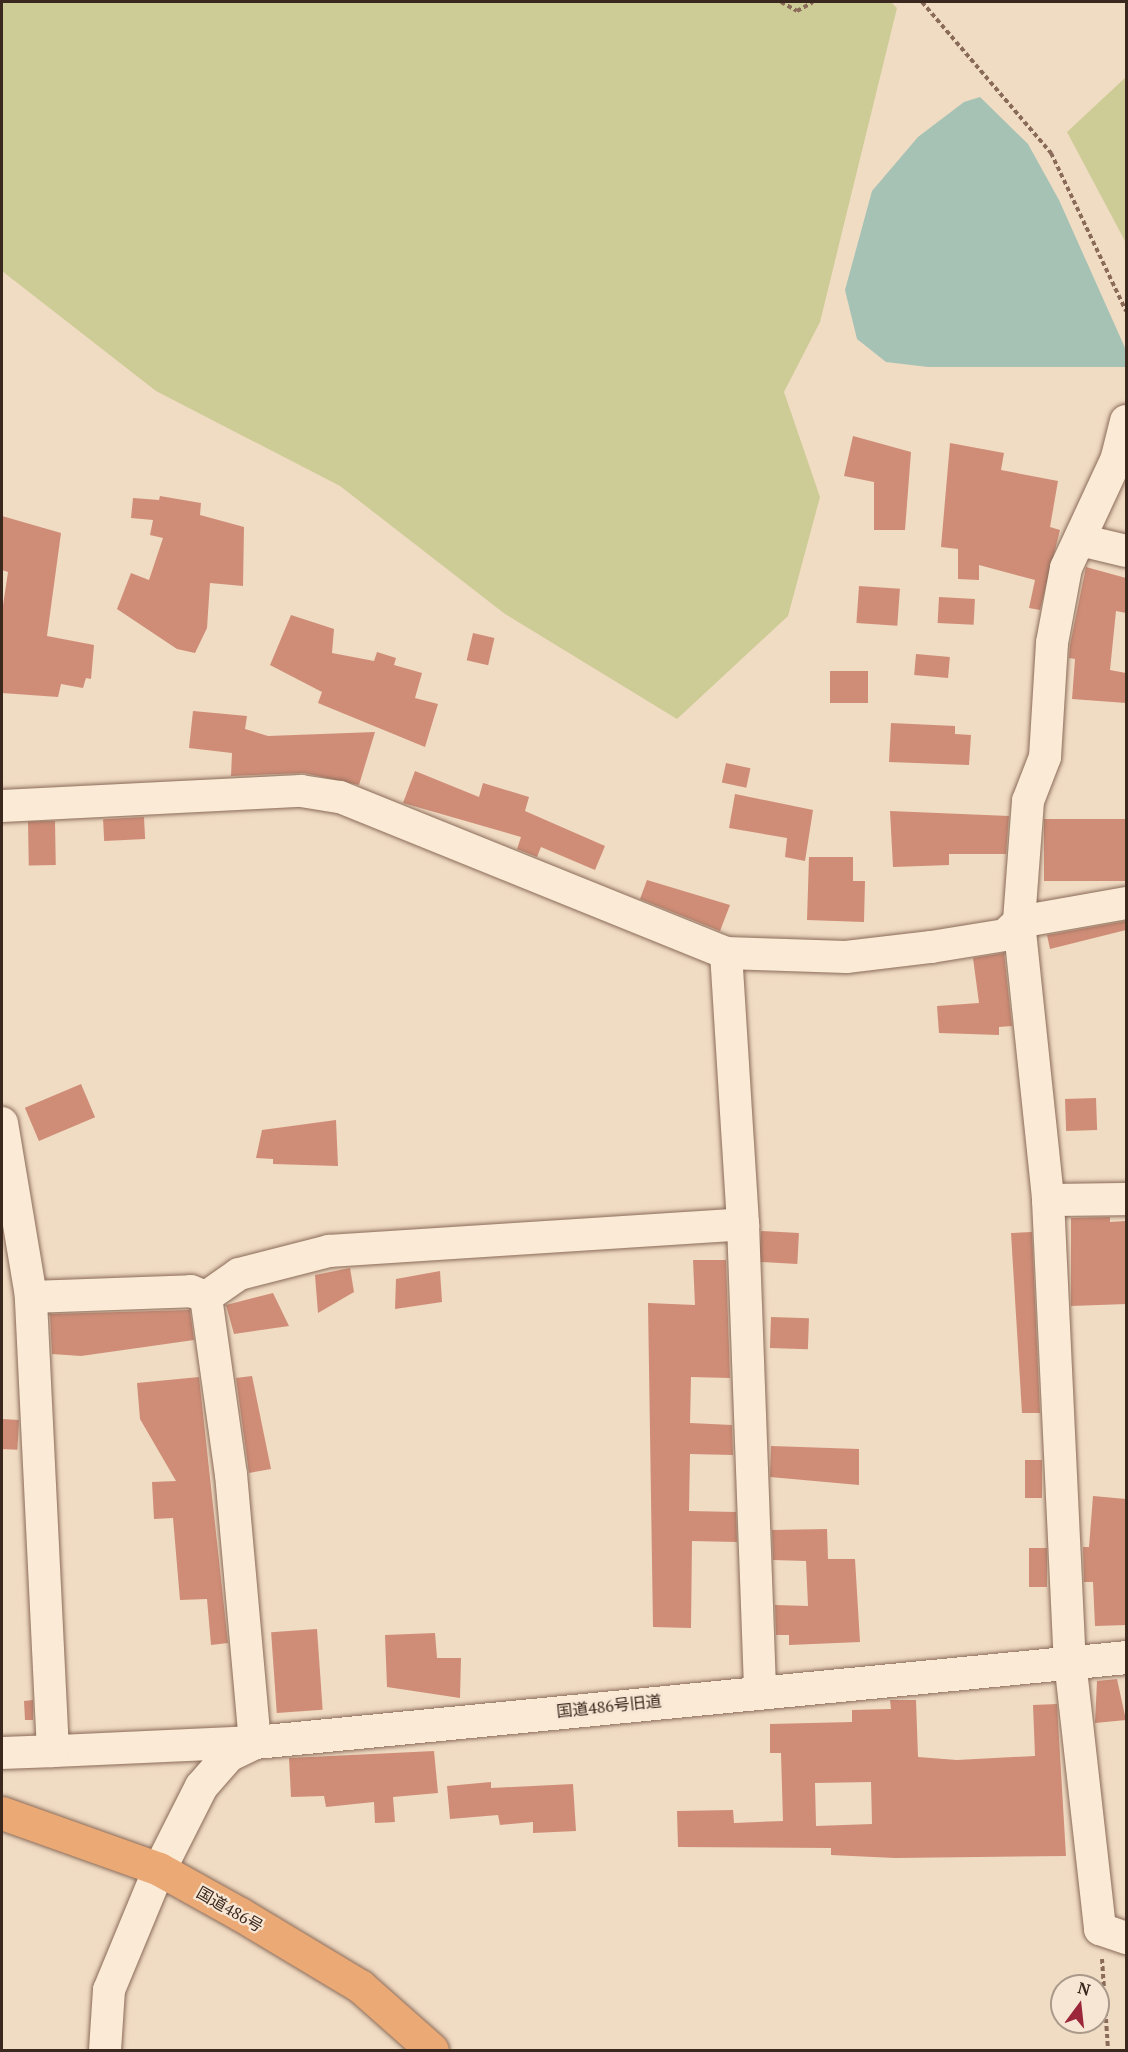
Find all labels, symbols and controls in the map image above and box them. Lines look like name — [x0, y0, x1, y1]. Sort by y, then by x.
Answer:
street label: 国道486号旧道 — [555, 1691, 663, 1721]
street label: 国道486号 — [193, 1882, 267, 1936]
north arrow — [1050, 1974, 1110, 2034]
text: N — [1075, 1976, 1093, 2001]

